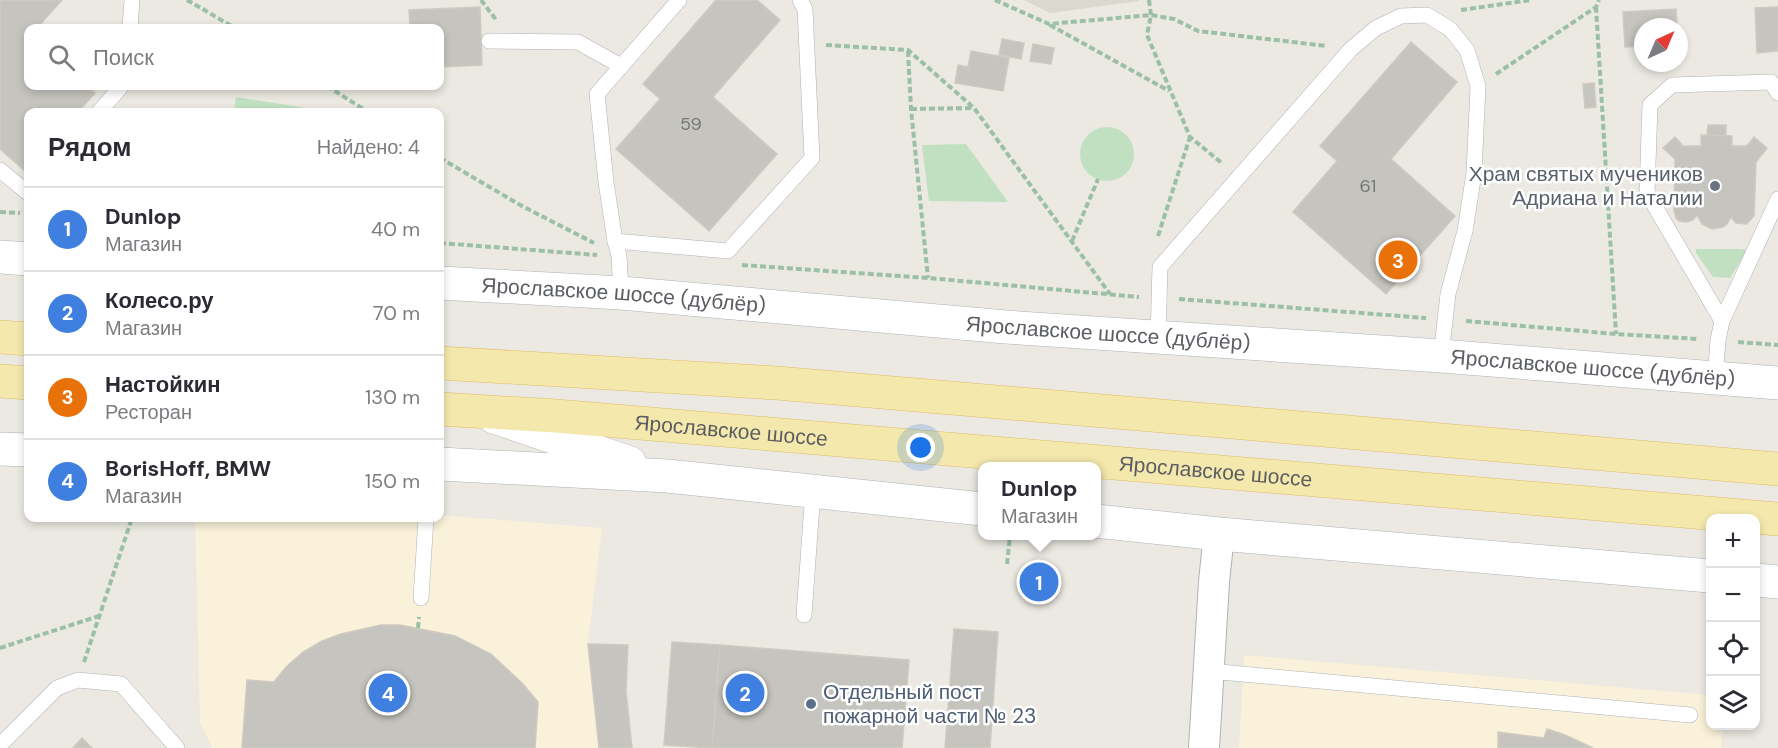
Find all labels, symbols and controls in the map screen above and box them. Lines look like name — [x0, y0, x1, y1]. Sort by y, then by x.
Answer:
north arrow — [1634, 18, 1688, 72]
search box — [24, 24, 444, 90]
icon: search — [45, 41, 78, 74]
text: Поиск — [93, 43, 154, 72]
house number: 59 — [680, 112, 702, 136]
text: Рядом — [48, 130, 131, 164]
text: Найдено: 4 — [317, 134, 420, 160]
place label: Храм святых мучеников Адриана и Наталии — [1469, 160, 1703, 212]
house number: 61 — [1360, 174, 1376, 198]
marker: Храм святых мучеников Адриана и Наталии — [1708, 179, 1722, 193]
text: Dunlop — [105, 202, 181, 231]
text: 1 — [64, 216, 71, 242]
text: 40 m — [371, 216, 420, 242]
text: Магазин — [105, 231, 182, 257]
pin: 3 — [1378, 238, 1418, 282]
street label: Ярославское шоссе (дублёр) — [481, 271, 767, 320]
text: Колесо.ру — [105, 286, 214, 315]
text: 2 — [62, 300, 73, 326]
text: 70 m — [373, 300, 420, 326]
street label: Ярославское шоссе (дублёр) — [965, 310, 1251, 357]
text: Магазин — [105, 315, 182, 341]
street label: Ярославское шоссе (дублёр) — [1450, 343, 1736, 393]
text: Настойкин — [105, 370, 221, 399]
text: 3 — [61, 384, 74, 410]
text: 130 m — [365, 384, 420, 410]
text: Ресторан — [105, 399, 192, 425]
street label: Ярославское шоссе — [633, 409, 829, 453]
your location — [906, 433, 935, 462]
street label: Ярославское шоссе — [1118, 449, 1313, 494]
text: BorisHoff, BMW — [105, 454, 271, 483]
popup — [978, 462, 1101, 540]
text: 4 — [61, 468, 74, 494]
text: 150 m — [365, 468, 420, 494]
text: Dunlop — [1001, 474, 1077, 503]
text: Магазин — [105, 483, 182, 509]
text: Магазин — [1001, 503, 1078, 529]
map controls — [1706, 514, 1760, 730]
button: + — [1706, 514, 1760, 568]
pin: 1 — [1020, 560, 1058, 604]
button: − — [1706, 568, 1760, 622]
button: locate — [1706, 622, 1760, 676]
pin: 4 — [368, 670, 408, 716]
pin: 2 — [726, 670, 764, 716]
button: layers — [1706, 676, 1760, 730]
place label: Отдельный пост пожарной части № 23 — [823, 678, 1037, 730]
marker: Отдельный пост пожарной части № 23 — [804, 697, 818, 711]

